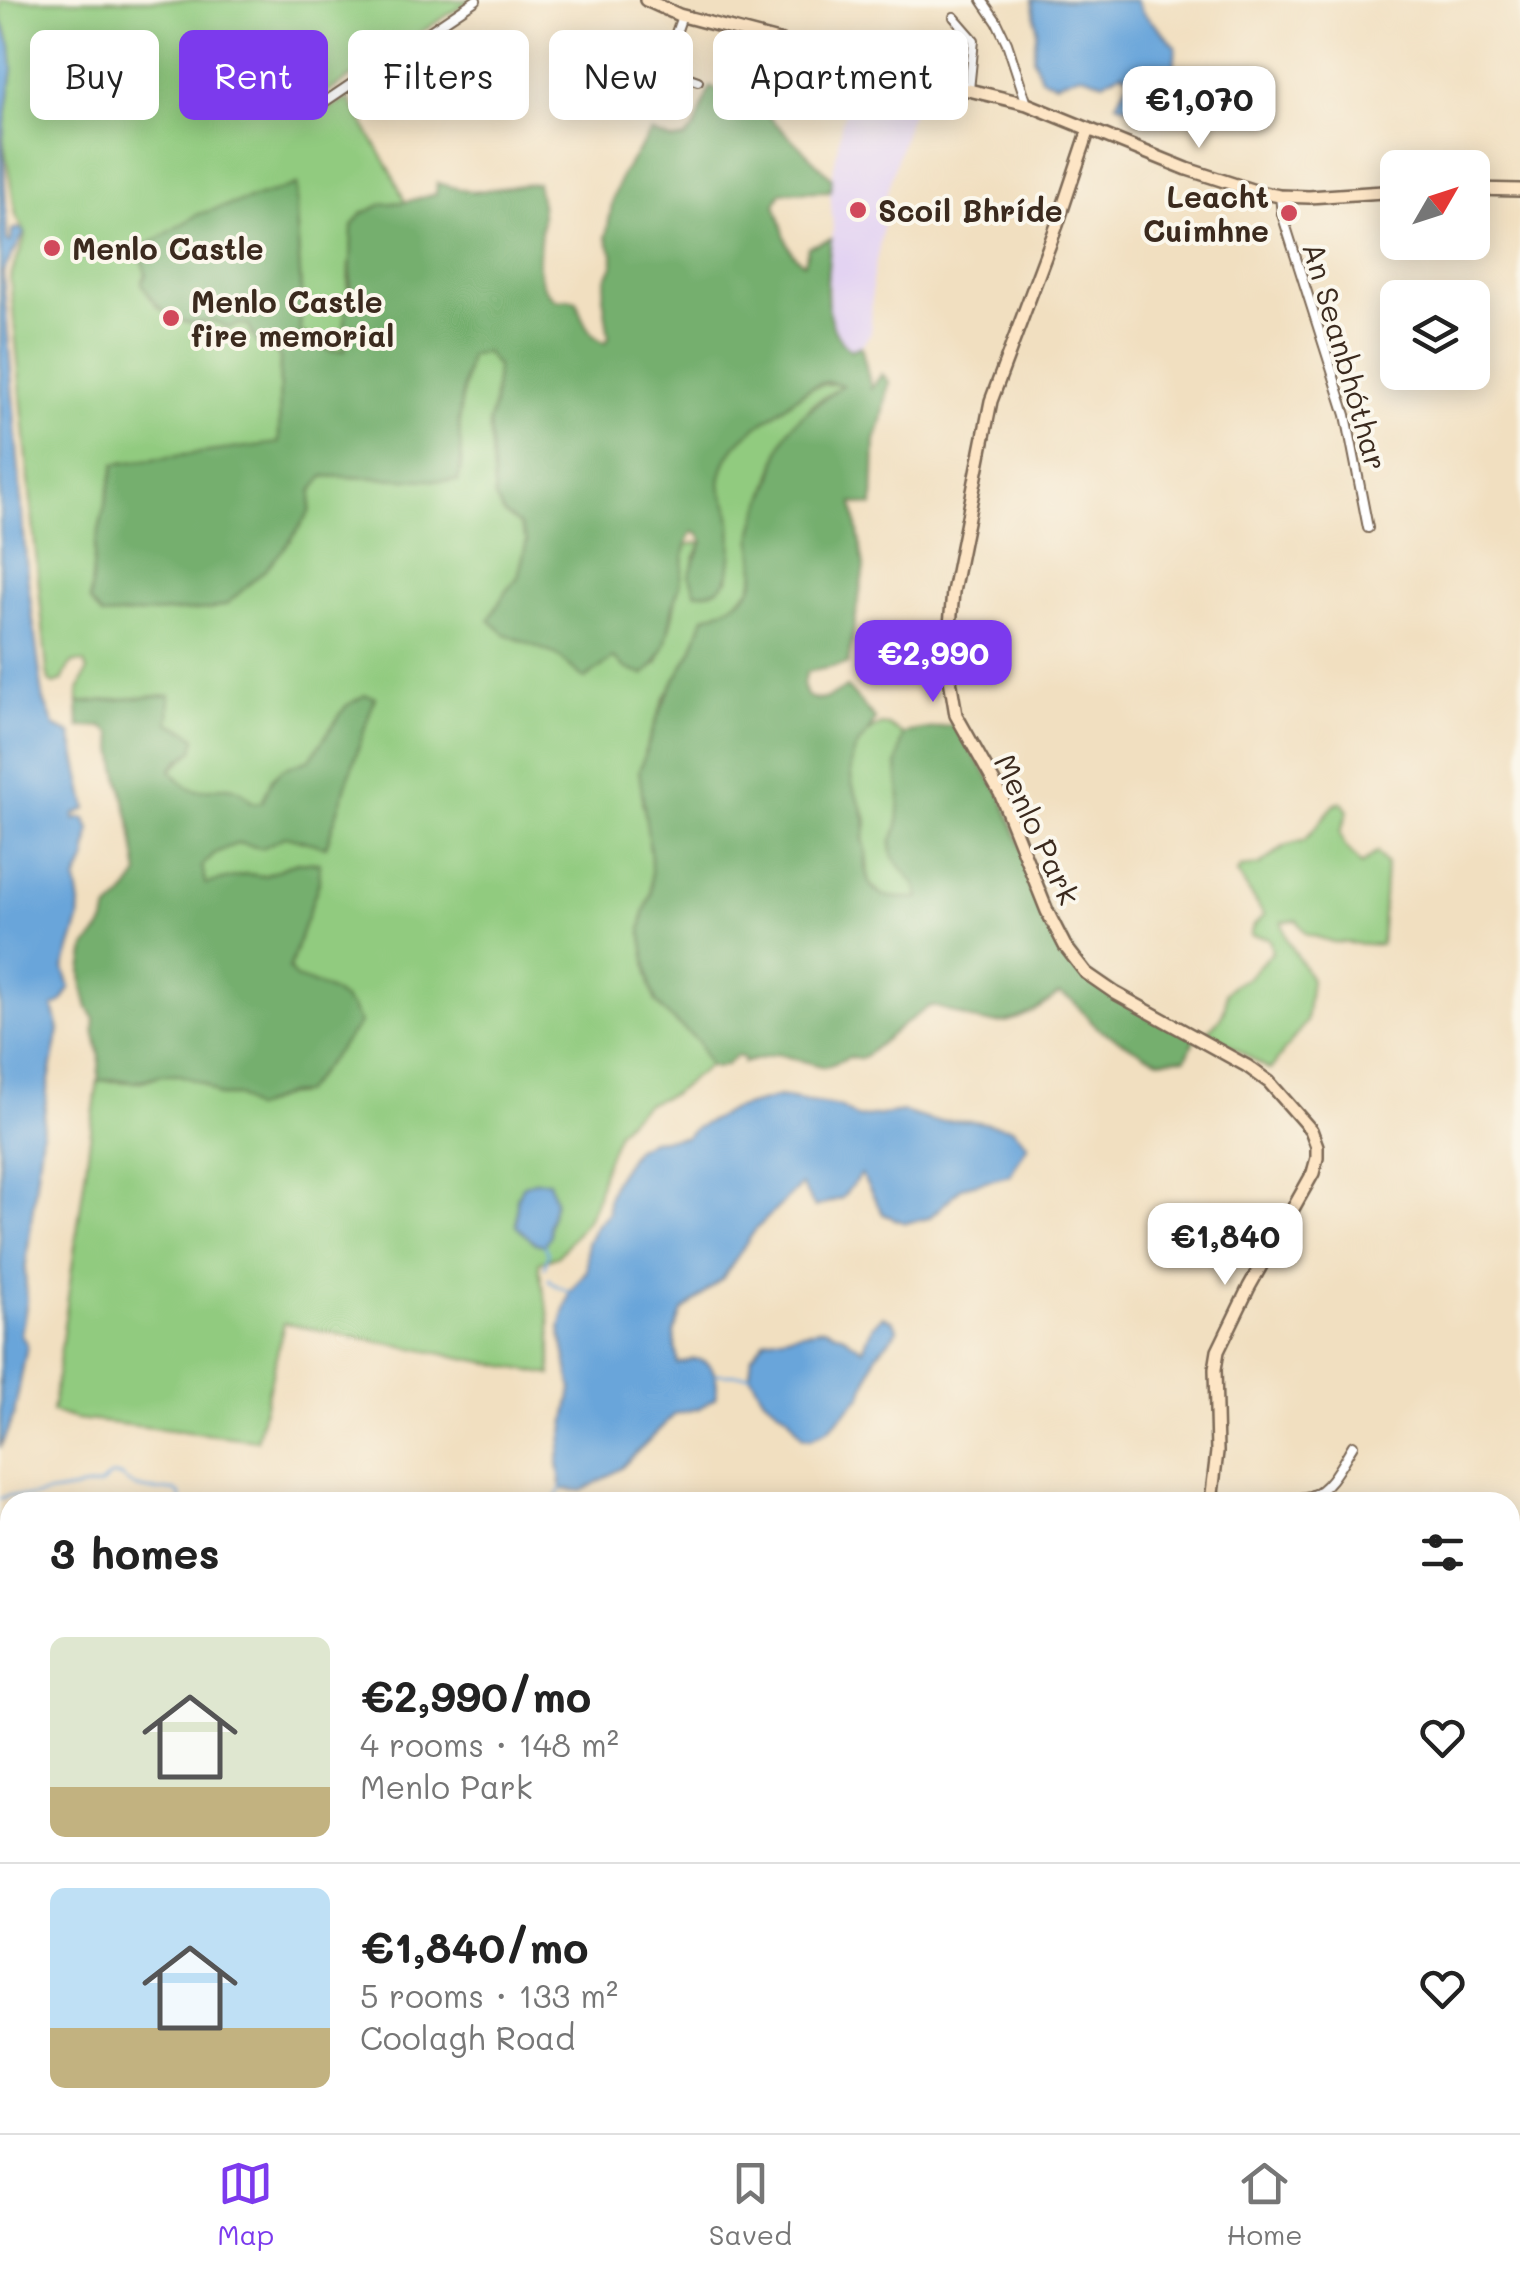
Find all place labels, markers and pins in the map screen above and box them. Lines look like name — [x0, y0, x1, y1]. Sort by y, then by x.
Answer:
pin: €1,070 — [1118, 66, 1280, 151]
place label: Leacht Cuimhne — [1143, 176, 1269, 250]
place label: Scoil Bhríde — [878, 190, 1063, 230]
marker: Scoil Bhríde — [847, 199, 869, 221]
marker: Leacht Cuimhne — [1278, 202, 1300, 224]
place label: Menlo Castle — [72, 228, 264, 268]
marker: Menlo Castle — [41, 237, 63, 259]
place label: Menlo Castle fire memorial — [191, 281, 394, 355]
marker: Menlo Castle fire memorial — [160, 307, 182, 329]
pin: €2,990 — [852, 620, 1014, 705]
pin: €1,840 — [1144, 1203, 1306, 1288]

